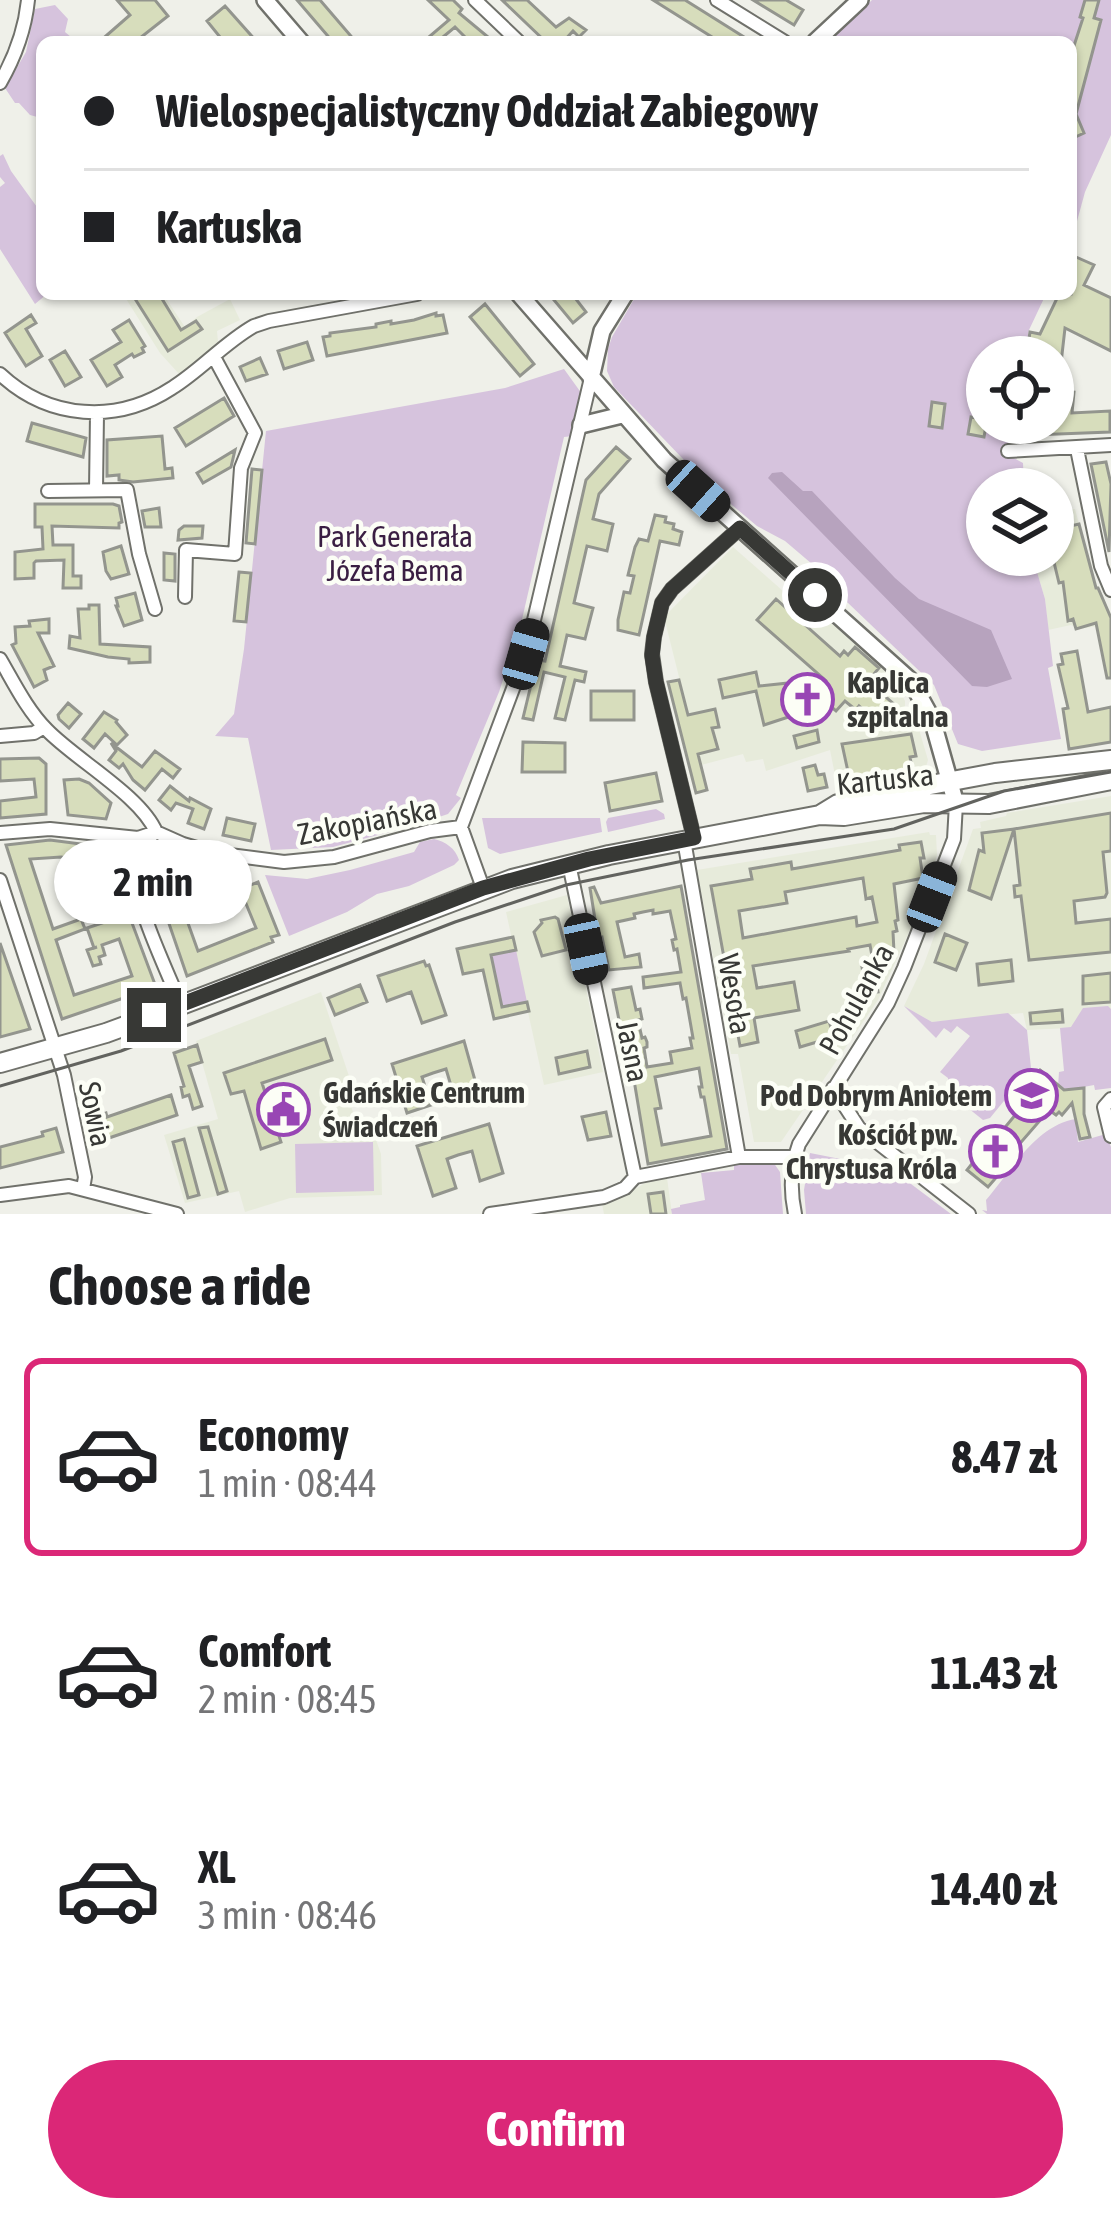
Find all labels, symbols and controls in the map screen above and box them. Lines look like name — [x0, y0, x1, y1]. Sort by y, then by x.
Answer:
text: Wielospecjalistyczny Oddział Zabiegowy — [156, 85, 818, 137]
text: Kartuska — [156, 201, 302, 253]
map controls — [966, 336, 1074, 576]
button: locate — [966, 336, 1074, 444]
car — [659, 454, 737, 528]
button: layers — [966, 468, 1074, 576]
park label: Park Generała Józefa Bema — [317, 519, 473, 587]
route start — [788, 568, 842, 622]
car — [499, 614, 553, 694]
place label: Kaplica szpitalna — [847, 665, 949, 733]
church icon: Kaplica szpitalna — [780, 671, 836, 727]
street label: Kartuska — [835, 757, 935, 801]
street label: Zakopiańska — [294, 791, 440, 851]
callout: 2 min — [55, 841, 253, 925]
car — [902, 857, 962, 937]
text: 2 min — [113, 860, 193, 904]
car — [561, 910, 611, 988]
street label: Pohulanka — [812, 938, 900, 1060]
street label: Wesoła — [711, 951, 759, 1037]
route end — [127, 988, 181, 1042]
street label: Jasna — [610, 1017, 656, 1085]
school or university icon: Pod Dobrym Aniołem — [1003, 1067, 1059, 1123]
place label: Gdańskie Centrum Świadczeń — [323, 1075, 525, 1143]
place label: Pod Dobrym Aniołem — [760, 1078, 992, 1112]
street label: Sowia — [73, 1079, 119, 1149]
public building icon: Gdańskie Centrum Świadczeń — [256, 1081, 312, 1137]
place label: Kościół pw. Chrystusa Króla — [786, 1117, 957, 1185]
church icon: Kościół pw. Chrystusa Króla — [968, 1123, 1024, 1179]
text: Choose a ride — [48, 1255, 311, 1316]
icon: car — [54, 1403, 162, 1511]
text: Economy — [198, 1409, 349, 1461]
text: 8.47 zł — [951, 1431, 1057, 1483]
text: 1 min · 08:44 — [198, 1461, 377, 1505]
icon: car — [54, 1619, 162, 1727]
text: Comfort — [198, 1625, 331, 1677]
text: 11.43 zł — [930, 1647, 1057, 1699]
text: 2 min · 08:45 — [198, 1677, 377, 1721]
icon: car — [54, 1835, 162, 1943]
text: XL — [198, 1841, 236, 1893]
text: 14.40 zł — [930, 1863, 1057, 1915]
text: 3 min · 08:46 — [198, 1893, 377, 1937]
button: Confirm — [48, 2060, 1063, 2198]

